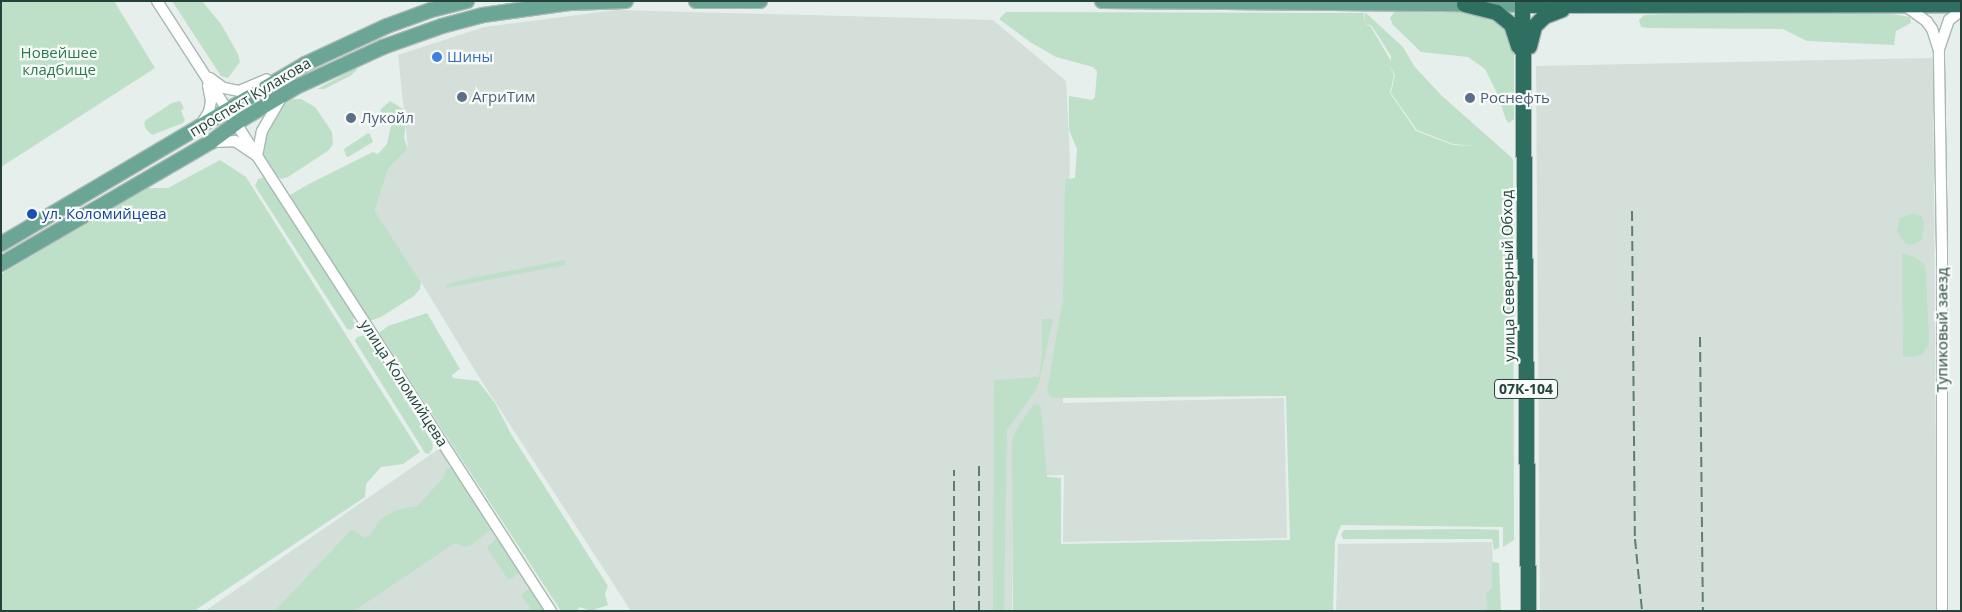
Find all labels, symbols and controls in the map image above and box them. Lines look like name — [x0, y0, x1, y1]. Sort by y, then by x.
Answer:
park label: Новейшее кладбище — [21, 43, 97, 78]
place label: Шины — [447, 48, 493, 66]
marker: Шины — [431, 51, 443, 63]
street label: проспект Кулакова — [186, 54, 314, 140]
place label: АгриТим — [472, 88, 535, 106]
place label: Роснефть — [1480, 89, 1550, 107]
marker: АгриТим — [456, 91, 468, 103]
marker: Роснефть — [1464, 92, 1476, 104]
place label: Лукойл — [361, 109, 414, 127]
marker: Лукойл — [345, 112, 357, 124]
street label: улица Северный Обход — [1498, 190, 1518, 362]
place label: ул. Коломийцева — [42, 205, 167, 223]
marker: ул. Коломийцева — [26, 208, 38, 220]
street label: Тупиковый заезд — [1933, 268, 1951, 392]
street label: улица Коломийцева — [356, 316, 452, 450]
road number: 07К-104 — [1494, 378, 1558, 400]

